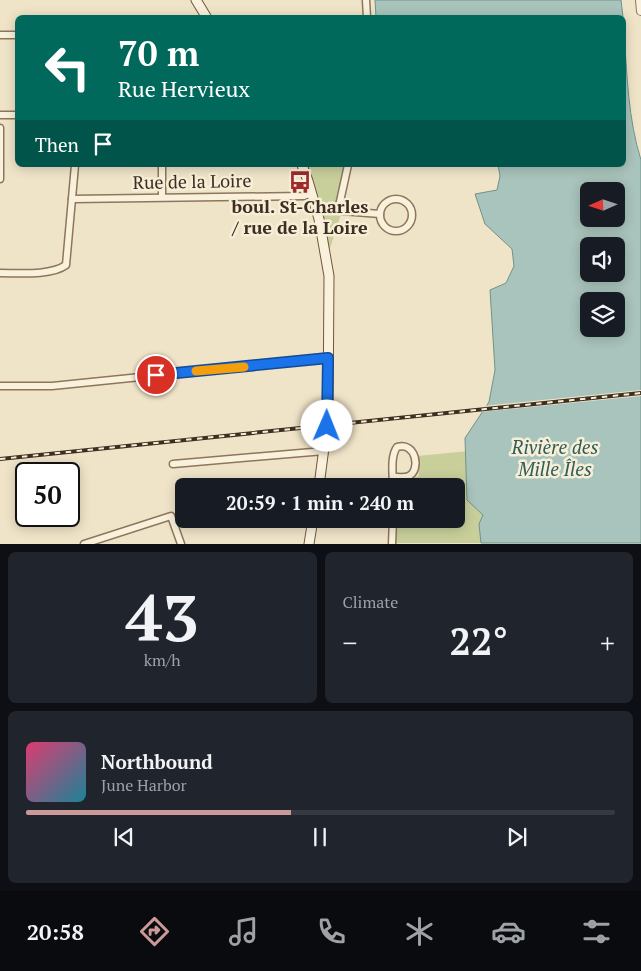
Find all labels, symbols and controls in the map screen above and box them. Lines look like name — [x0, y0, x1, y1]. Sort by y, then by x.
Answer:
text: 70 m — [118, 30, 199, 76]
icon: left — [35, 35, 100, 100]
text: Rue Hervieux — [118, 74, 250, 103]
icon: arrive — [89, 130, 117, 158]
text: Then — [35, 132, 79, 157]
street label: Rue de la Loire — [132, 168, 252, 194]
bus stop icon: boul. St-Charles / rue de la Loire — [287, 169, 313, 195]
north arrow — [580, 182, 625, 228]
map controls — [580, 182, 625, 337]
place label: boul. St-Charles / rue de la Loire — [231, 194, 368, 239]
button: sound — [580, 237, 625, 282]
button: layers — [580, 292, 625, 337]
pin — [135, 354, 177, 396]
icon: arrive — [142, 361, 170, 389]
position arrow — [300, 399, 352, 451]
water label: Rivière des Mille Îles — [511, 434, 598, 481]
speed limit sign: 50 — [15, 462, 80, 527]
text: 20:59 · 1 min · 240 m — [226, 490, 414, 515]
text: 43 — [126, 573, 199, 660]
text: Climate — [343, 591, 398, 613]
text: 22° — [449, 616, 508, 666]
text: − — [343, 624, 357, 661]
text: + — [600, 624, 615, 661]
text: km/h — [144, 649, 181, 671]
text: Northbound — [101, 749, 213, 774]
text: June Harbor — [101, 774, 187, 796]
icon: previous — [110, 823, 138, 851]
icon: pause — [306, 823, 334, 851]
icon: next — [503, 823, 531, 851]
icon: directions — [137, 914, 172, 949]
icon: music — [226, 914, 261, 949]
icon: phone — [314, 914, 349, 949]
icon: climate — [402, 914, 437, 949]
icon: car — [491, 914, 526, 949]
icon: filters — [579, 914, 614, 949]
text: 20:58 — [27, 917, 84, 946]

